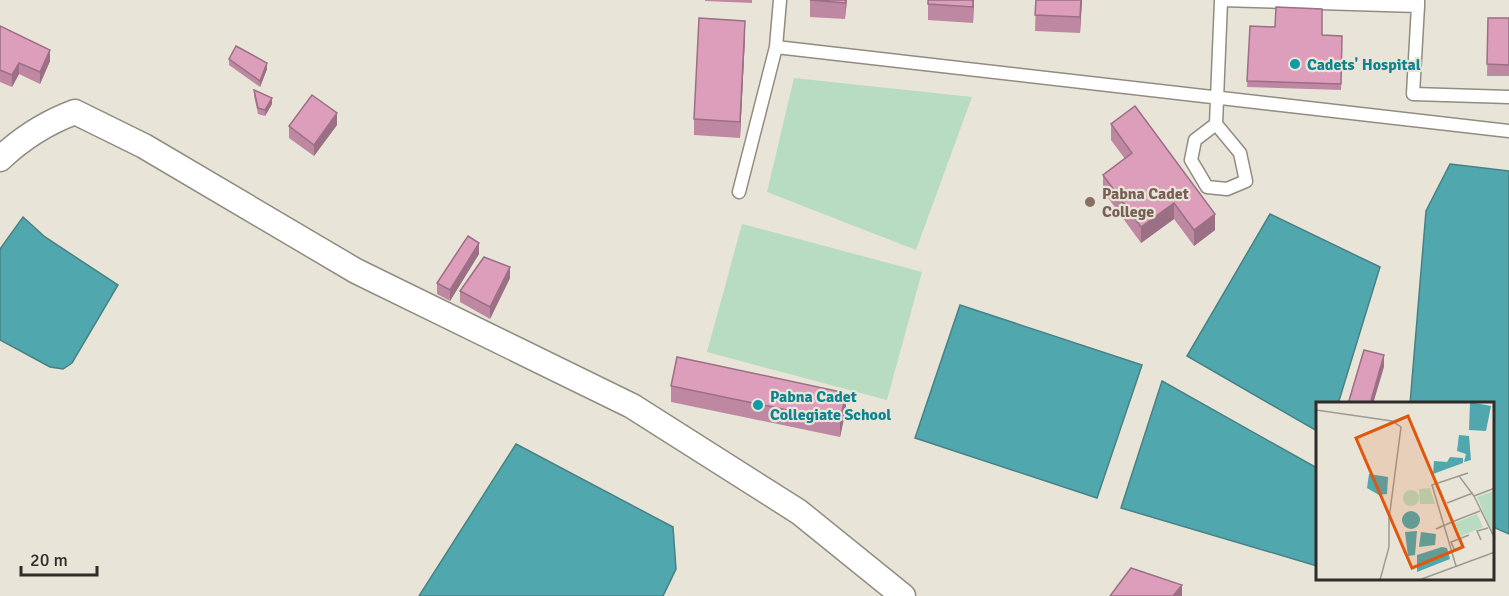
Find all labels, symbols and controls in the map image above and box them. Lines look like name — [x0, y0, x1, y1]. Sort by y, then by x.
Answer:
place label: Cadets' Hospital — [1307, 55, 1421, 75]
marker: Cadets' Hospital — [1288, 57, 1302, 71]
place label: Pabna Cadet College — [1102, 184, 1189, 222]
marker: Pabna Cadet College — [1083, 195, 1097, 209]
place label: Pabna Cadet Collegiate School — [770, 387, 891, 425]
marker: Pabna Cadet Collegiate School — [751, 398, 765, 412]
inset map — [1316, 402, 1494, 581]
scale bar — [21, 539, 98, 577]
text: 20 m — [30, 549, 68, 571]

